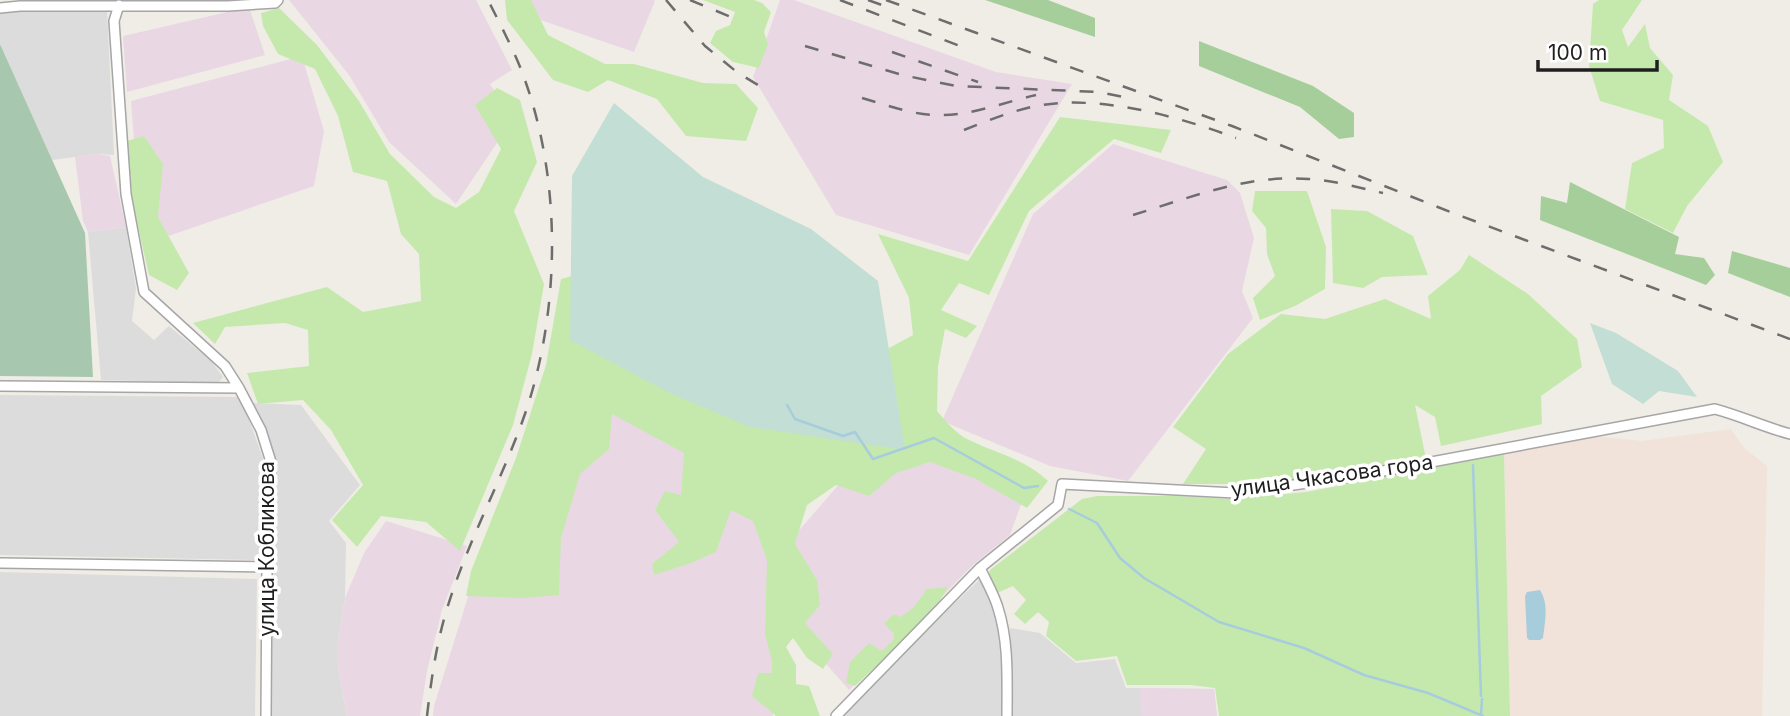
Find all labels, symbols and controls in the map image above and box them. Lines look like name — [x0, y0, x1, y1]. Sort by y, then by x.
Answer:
scale bar — [1538, 28, 1657, 72]
text: 100 m — [1548, 40, 1607, 65]
street label: улица Чкасова гора — [1229, 449, 1435, 502]
street label: улица Кобликова — [254, 461, 279, 637]

